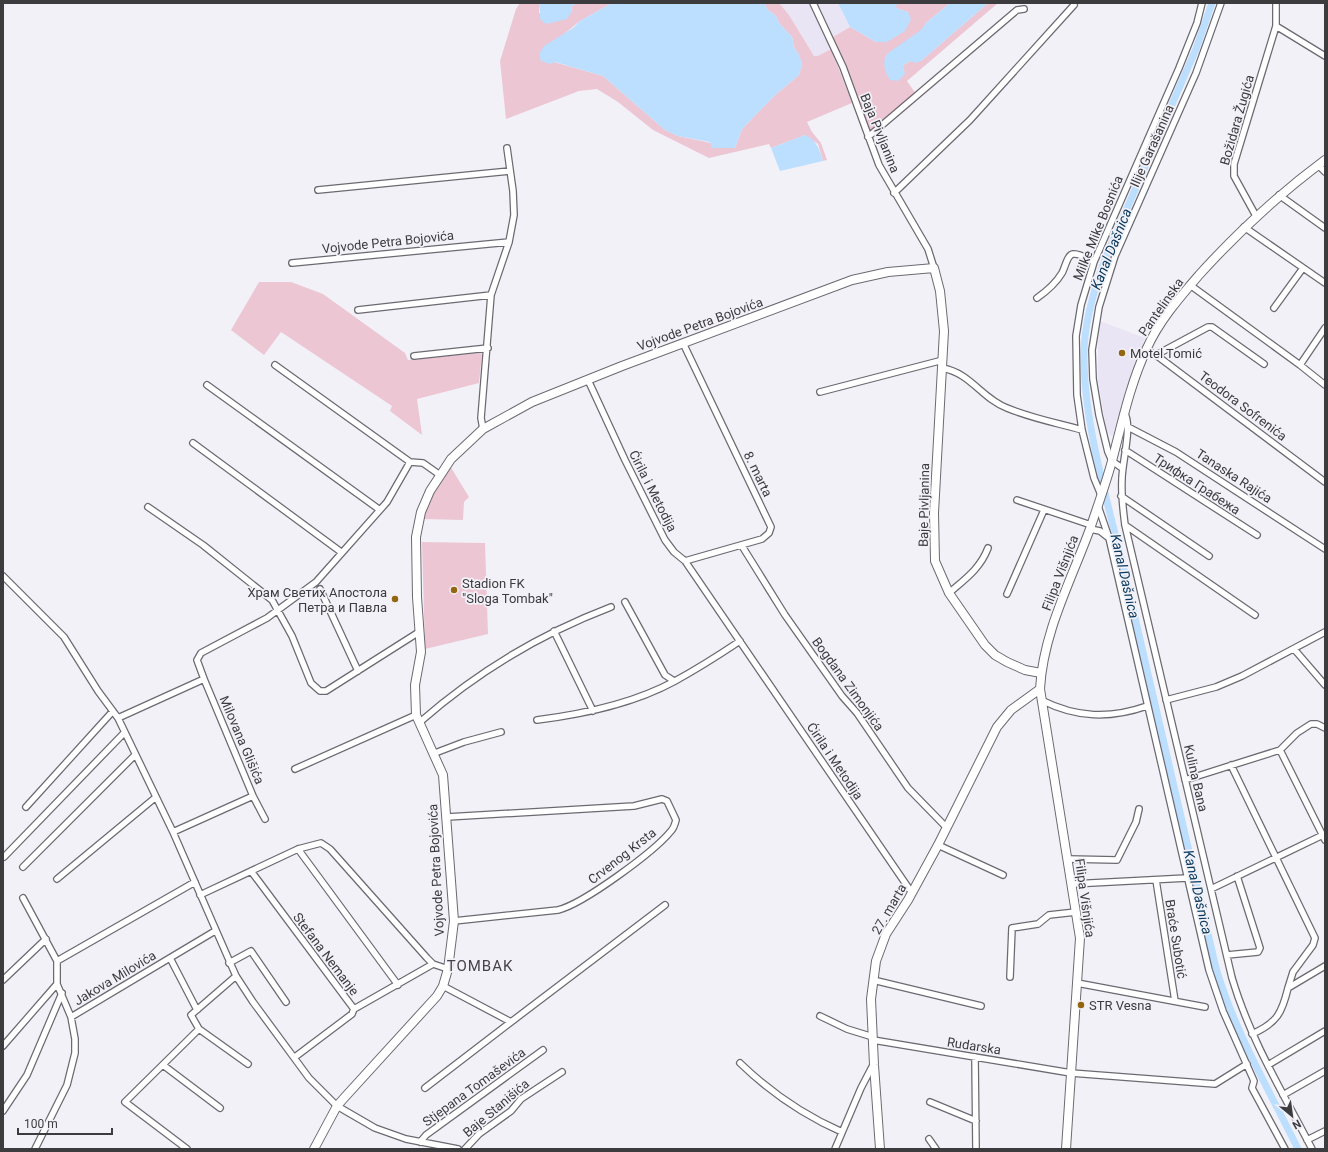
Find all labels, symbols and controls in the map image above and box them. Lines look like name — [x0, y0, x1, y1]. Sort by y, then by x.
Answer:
street label: Božidara Žugića — [1217, 73, 1257, 167]
street label: Baja Pivljanina — [857, 91, 903, 175]
street label: Ilije Garašanina — [1127, 102, 1177, 190]
street label: Milke Mike Bosnića — [1070, 173, 1126, 283]
water label: Kanal Dašnica — [1087, 206, 1135, 292]
street label: Vojvode Petra Bojovića — [321, 228, 455, 256]
street label: Pantelinska — [1136, 275, 1186, 339]
street label: Vojvode Petra Bojovića — [635, 294, 765, 354]
place label: Motel Tomić — [1130, 346, 1202, 361]
marker: Motel Tomić — [1117, 348, 1127, 358]
street label: Teodora Sofrenića — [1196, 368, 1290, 444]
street label: Tanaska Rajića — [1193, 446, 1275, 506]
street label: Ćirila i Metodija — [626, 448, 680, 534]
street label: 8. marta — [741, 449, 775, 499]
street label: Трифка Грабежа — [1151, 450, 1243, 518]
street label: Baje Pivljanina — [916, 463, 932, 547]
water label: Kanal Dašnica — [1108, 532, 1142, 620]
street label: Filipa Višnjića — [1039, 533, 1081, 613]
place label: Stadion FK "Sloga Tombak" — [462, 576, 553, 606]
place label: Храм Светих Апостола Петра и Павла — [247, 585, 387, 615]
marker: Stadion FK "Sloga Tombak" — [449, 585, 459, 595]
marker: Храм Светих Апостола Петра и Павла — [390, 594, 400, 604]
street label: Bogdana Zimonjića — [809, 634, 887, 734]
street label: Milovana Glišića — [217, 693, 267, 787]
street label: Ćirila i Metodija — [804, 720, 866, 802]
street label: Kulina Bana — [1181, 743, 1211, 813]
street label: Vojvode Petra Bojovića — [425, 803, 447, 937]
street label: Crvenog Krsta — [585, 825, 659, 887]
water label: Kanal Dašnica — [1181, 848, 1215, 936]
street label: Filipa Višnjića — [1072, 857, 1098, 939]
street label: 27. marta — [869, 881, 909, 937]
street label: Braće Subotić — [1162, 898, 1190, 980]
street label: Stefana Nemanje — [290, 910, 362, 998]
street label: Jakova Milovića — [71, 948, 159, 1008]
district label: TOMBAK — [447, 957, 513, 975]
place label: STR Vesna — [1089, 998, 1152, 1013]
marker: STR Vesna — [1076, 1000, 1086, 1010]
street label: Rudarska — [946, 1034, 1002, 1058]
street label: Stjepana Tomaševića — [420, 1045, 528, 1129]
street label: Baje Stanišića — [460, 1076, 532, 1140]
north arrow — [1272, 1096, 1312, 1136]
scale bar — [18, 1110, 112, 1136]
text: 100 m — [24, 1117, 58, 1131]
text: N — [1290, 1117, 1303, 1132]

